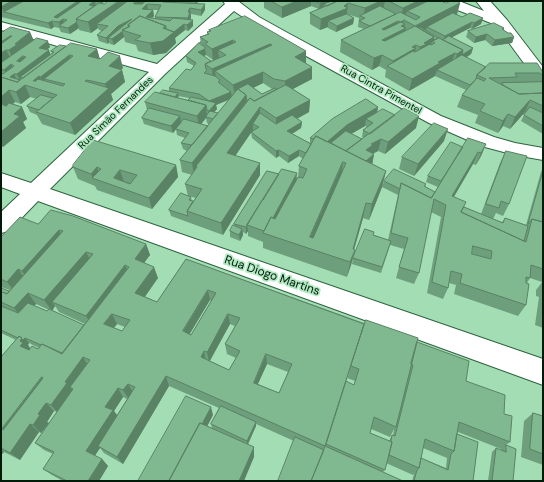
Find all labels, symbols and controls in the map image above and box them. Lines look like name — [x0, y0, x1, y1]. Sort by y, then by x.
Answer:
street label: Rua Cintra Pimentel — [338, 63, 424, 117]
street label: Rua Simão Fernandes — [76, 74, 156, 152]
street label: Rua Diogo Martins — [222, 253, 322, 299]

